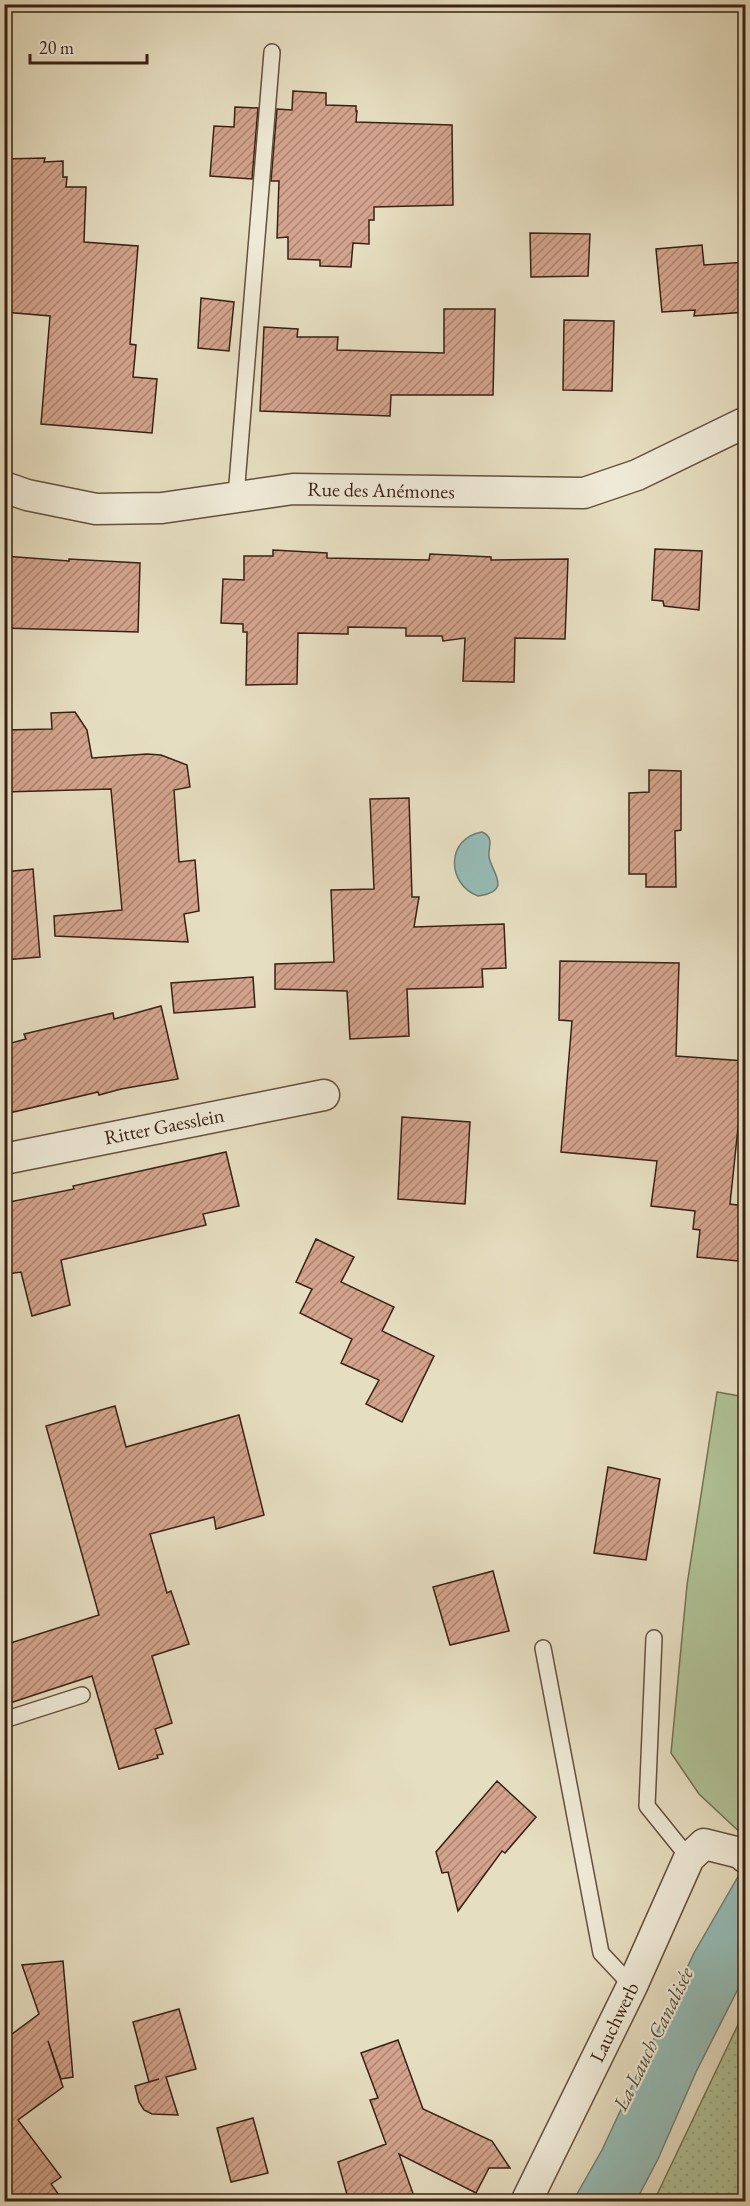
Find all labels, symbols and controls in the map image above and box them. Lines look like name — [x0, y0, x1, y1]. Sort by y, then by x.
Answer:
scale bar — [30, 27, 147, 65]
text: 20 m — [39, 36, 74, 59]
street label: Rue des Anémones — [307, 476, 455, 504]
street label: Ritter Gaesslein — [102, 1102, 227, 1150]
water label: La Lauch Canalisée — [606, 1962, 699, 2116]
street label: Lauchwerb — [583, 1978, 645, 2066]

